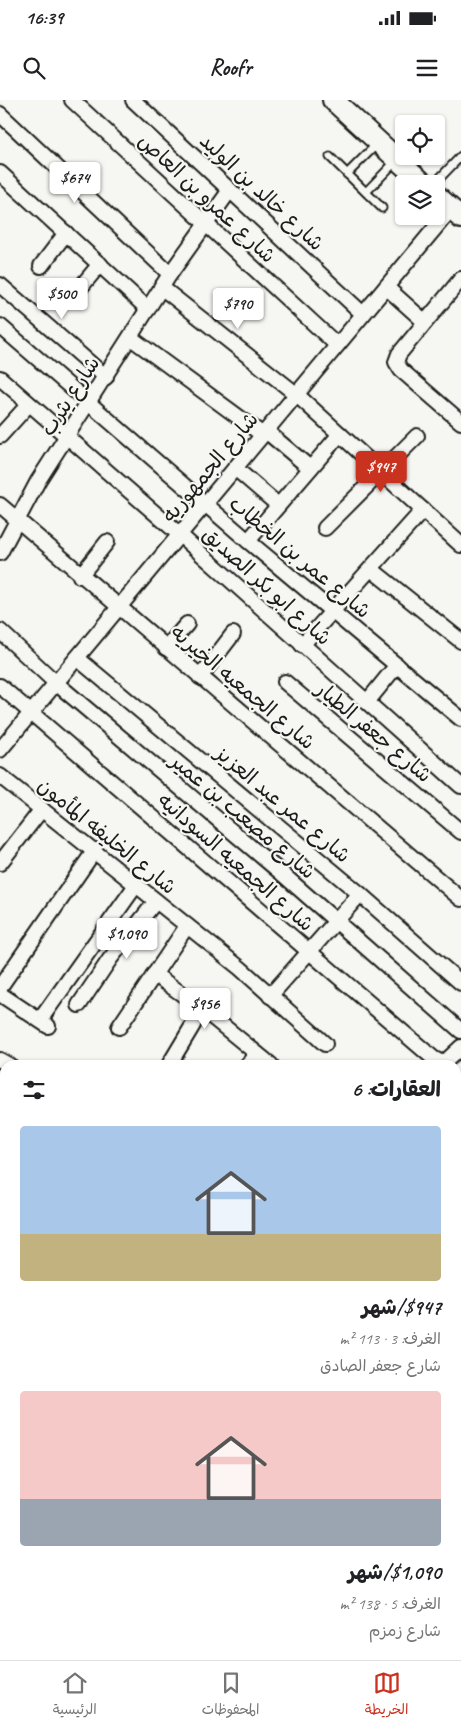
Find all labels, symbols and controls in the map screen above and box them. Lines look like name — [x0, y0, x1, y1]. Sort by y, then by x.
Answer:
text: 16:39 — [25, 6, 63, 30]
icon: search — [20, 54, 48, 82]
text: Roofr — [209, 54, 252, 82]
icon: menu — [413, 54, 441, 82]
map controls — [395, 115, 445, 225]
button: locate — [395, 115, 445, 165]
street label: شارع عمرو بن العاص — [131, 128, 281, 270]
street label: شارع خالد بن الوليد — [193, 128, 330, 258]
pin: $674 — [45, 162, 105, 204]
text: $674 — [60, 168, 90, 188]
button: layers — [395, 175, 445, 225]
pin: $500 — [32, 278, 92, 320]
text: $500 — [48, 284, 76, 304]
pin: $790 — [208, 288, 268, 330]
text: $790 — [224, 294, 252, 314]
street label: شارع يثرب — [35, 351, 107, 442]
street label: شارع الجمهوريه — [156, 406, 265, 529]
pin: $947 — [351, 450, 411, 493]
text: $947 — [367, 457, 395, 477]
street label: شارع عمر بن الخطاب — [223, 490, 376, 625]
street label: شارع ابو بكر الصديق — [196, 521, 337, 652]
street label: شارع الجمعيه الخيريه — [164, 619, 320, 757]
street label: شارع جعفر الطيار — [308, 675, 437, 790]
street label: شارع عمر عبد العزيز — [207, 738, 356, 870]
street label: شارع مصعب بن عمير — [162, 746, 321, 886]
street label: شارع الخليفه المأمون — [31, 772, 182, 901]
street label: شارع الجمعيه السودانيه — [151, 787, 319, 938]
pin: $1,090 — [86, 918, 168, 960]
text: $1,090 — [108, 924, 146, 944]
pin: $956 — [175, 988, 235, 1030]
text: $956 — [191, 994, 219, 1014]
icon: filters — [20, 1076, 48, 1104]
text: العقارات: 6 — [352, 1076, 441, 1102]
icon: home — [186, 1158, 276, 1248]
text: $947/شهر — [362, 1294, 441, 1320]
text: الغرف: 3 · 113 m² — [340, 1329, 441, 1349]
text: شارع جعفر الصادق — [320, 1356, 441, 1376]
icon: home — [186, 1423, 276, 1513]
text: $1,090/شهر — [348, 1559, 441, 1585]
text: الغرف: 5 · 138 m² — [340, 1594, 441, 1614]
text: شارع زمزم — [369, 1621, 441, 1641]
tab: الرئيسية — [53, 1669, 97, 1722]
tab: المحفوظات — [202, 1669, 259, 1722]
tab: الخريطة — [365, 1669, 408, 1722]

